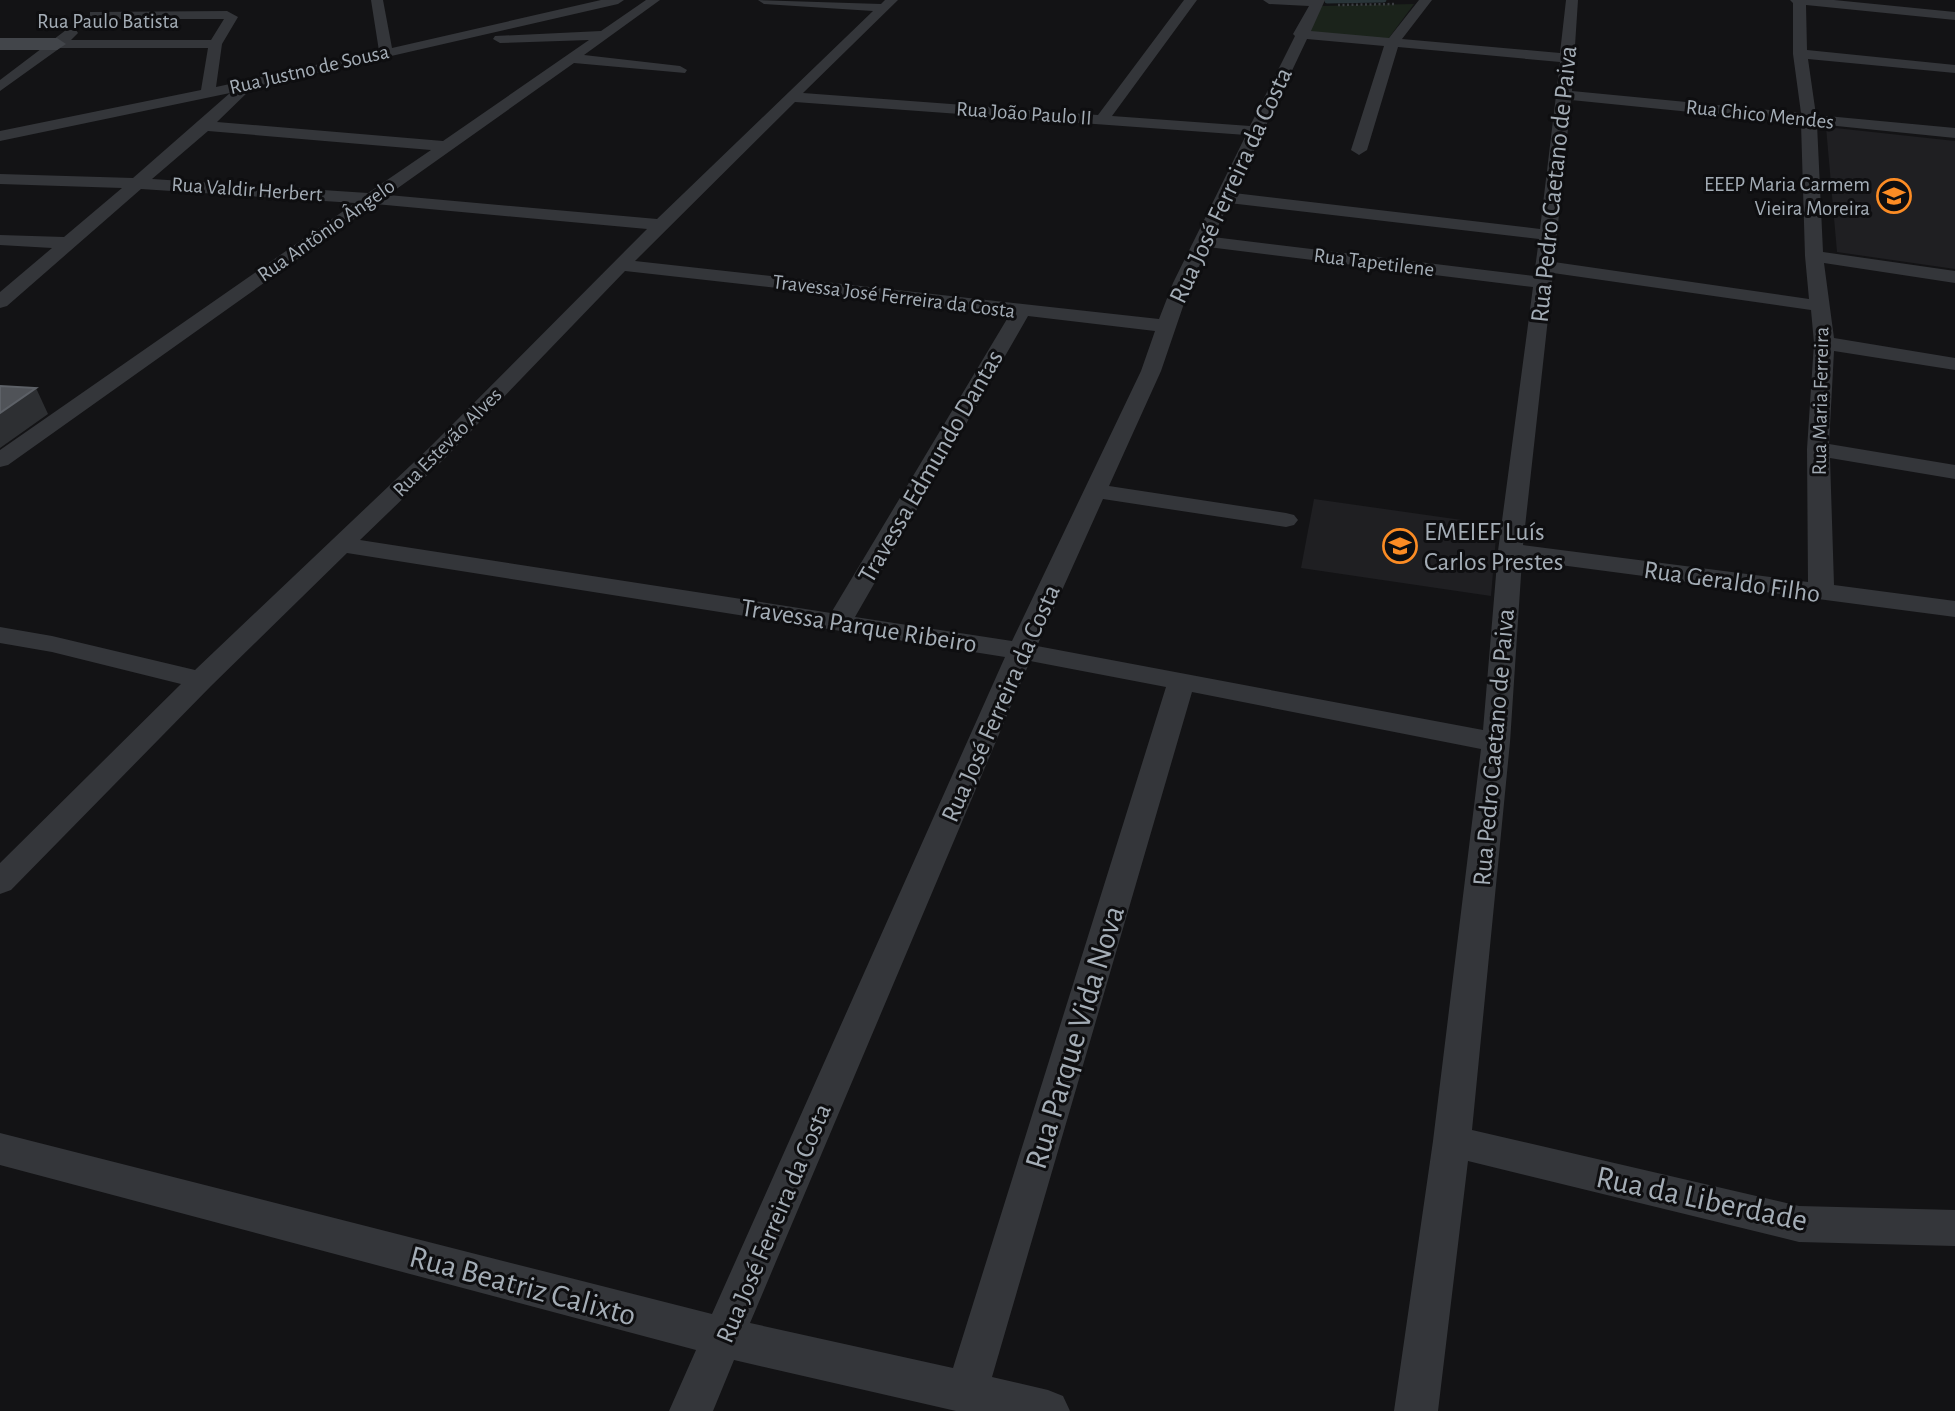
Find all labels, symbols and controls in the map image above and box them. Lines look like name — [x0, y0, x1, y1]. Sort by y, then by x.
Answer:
street label: Rua Paulo Batista — [37, 11, 179, 32]
street label: Rua Justno de Sousa — [227, 41, 391, 98]
street label: Rua Pedro Caetano de Paiva — [1527, 44, 1581, 324]
street label: Rua José Ferreira da Costa — [1165, 63, 1297, 307]
street label: Rua Chico Mendes — [1685, 96, 1835, 133]
street label: Rua João Paulo II — [955, 98, 1093, 129]
street label: Rua Valdir Herbert — [171, 174, 323, 205]
street label: Rua Antônio Ângelo — [253, 174, 399, 286]
place label: EEEP Maria Carmem Vieira Moreira — [1704, 174, 1870, 219]
school or university icon: EEEP Maria Carmem Vieira Moreira — [1875, 177, 1913, 215]
street label: Rua Tapetilene — [1312, 245, 1435, 280]
street label: Travessa José Ferreira da Costa — [771, 271, 1017, 322]
street label: Rua Maria Ferreira — [1809, 326, 1832, 475]
street label: Travessa Edmundo Dantas — [854, 346, 1008, 587]
street label: Rua Estevão Alves — [389, 384, 506, 501]
place label: EMEIEF Luís Carlos Prestes — [1424, 519, 1563, 575]
school or university icon: EMEIEF Luís Carlos Prestes — [1381, 527, 1419, 565]
street label: Rua Geraldo Filho — [1642, 557, 1822, 607]
street label: Rua José Ferreira da Costa — [937, 581, 1065, 826]
street label: Travessa Parque Ribeiro — [739, 595, 979, 657]
street label: Rua Pedro Caetano de Paiva — [1469, 607, 1519, 887]
street label: Rua Parque Vida Nova — [1020, 902, 1130, 1173]
street label: Rua José Ferreira da Costa — [712, 1100, 836, 1347]
street label: Rua da Liberdade — [1593, 1161, 1810, 1237]
street label: Rua Beatriz Calixto — [406, 1240, 639, 1332]

